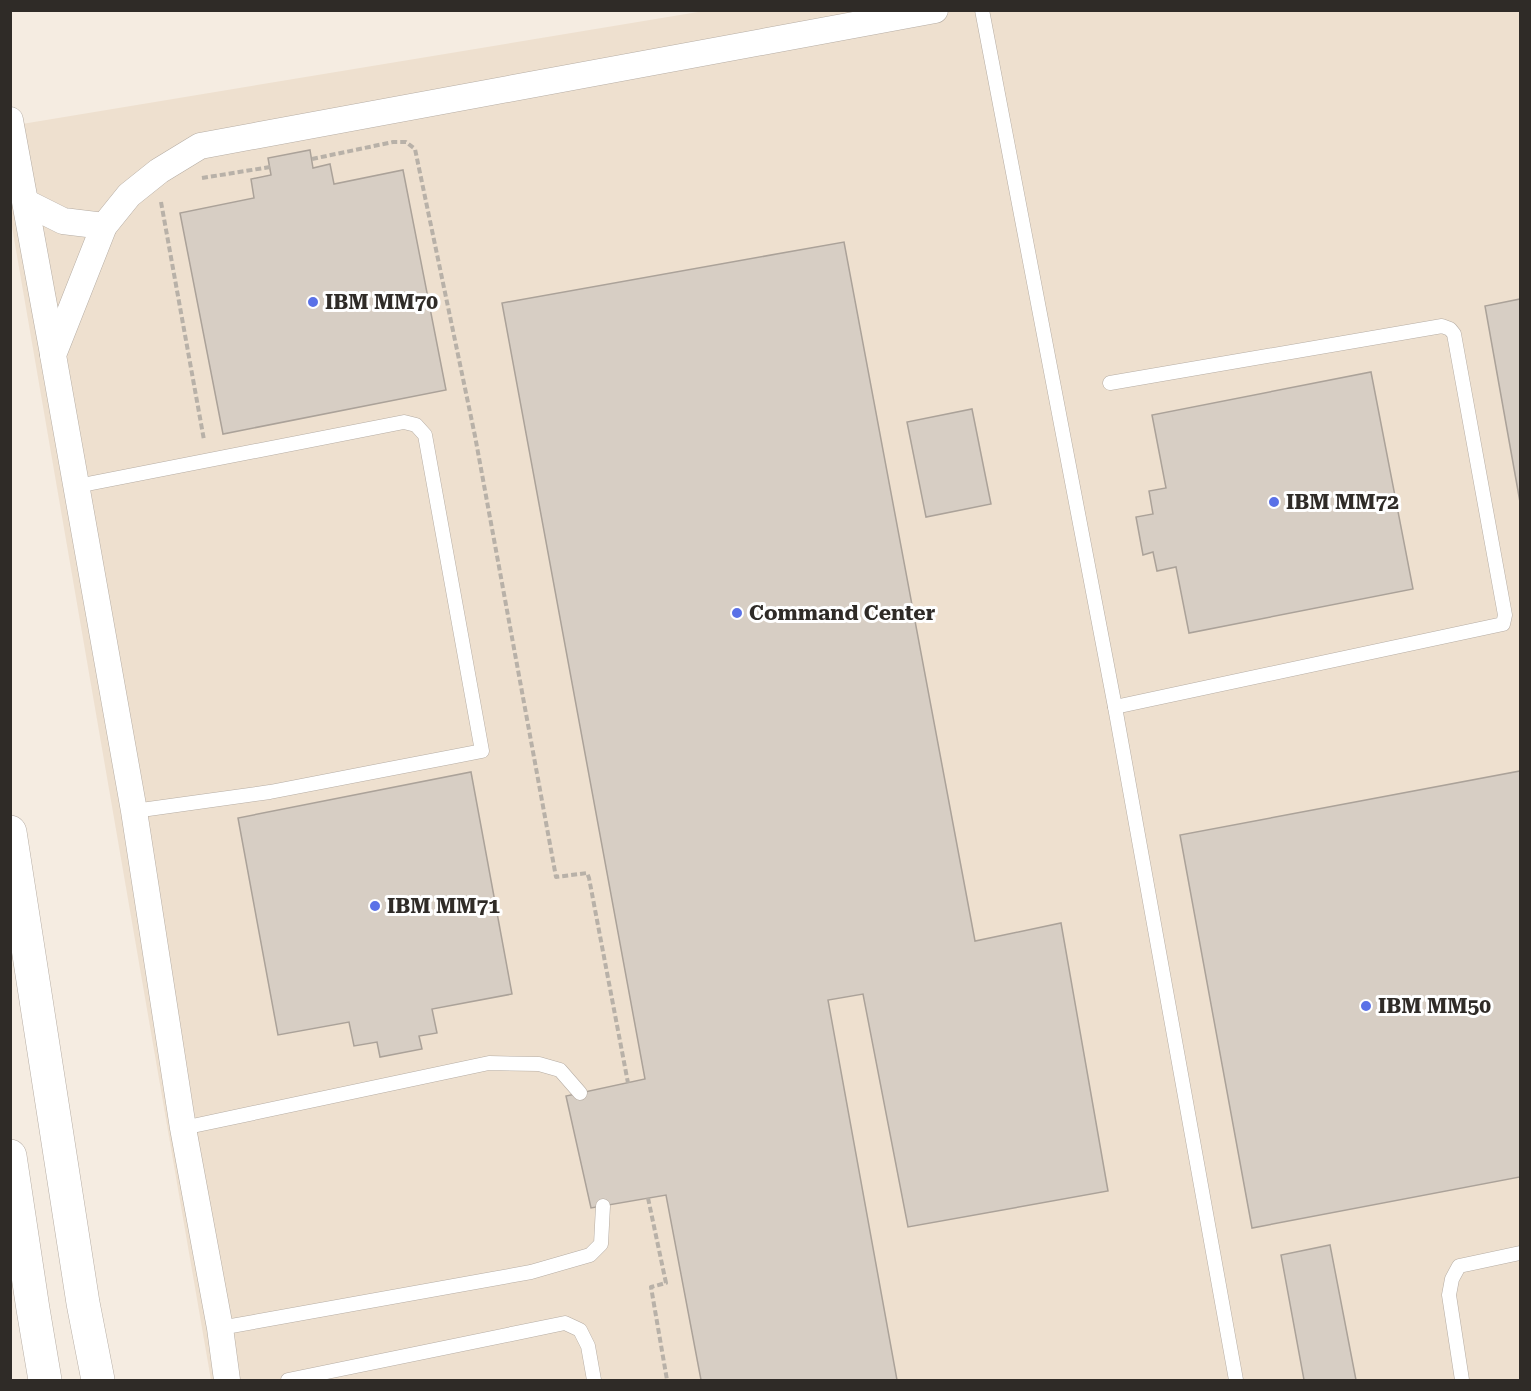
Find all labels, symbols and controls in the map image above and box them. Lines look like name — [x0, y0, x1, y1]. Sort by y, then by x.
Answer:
place label: IBM MM70 — [325, 290, 438, 314]
marker: IBM MM70 — [306, 295, 320, 309]
place label: IBM MM72 — [1286, 490, 1399, 514]
marker: IBM MM72 — [1267, 495, 1281, 509]
place label: Command Center — [749, 601, 936, 625]
marker: Command Center — [730, 606, 744, 620]
place label: IBM MM71 — [387, 894, 500, 918]
marker: IBM MM71 — [368, 899, 382, 913]
place label: IBM MM50 — [1378, 994, 1491, 1018]
marker: IBM MM50 — [1359, 999, 1373, 1013]

